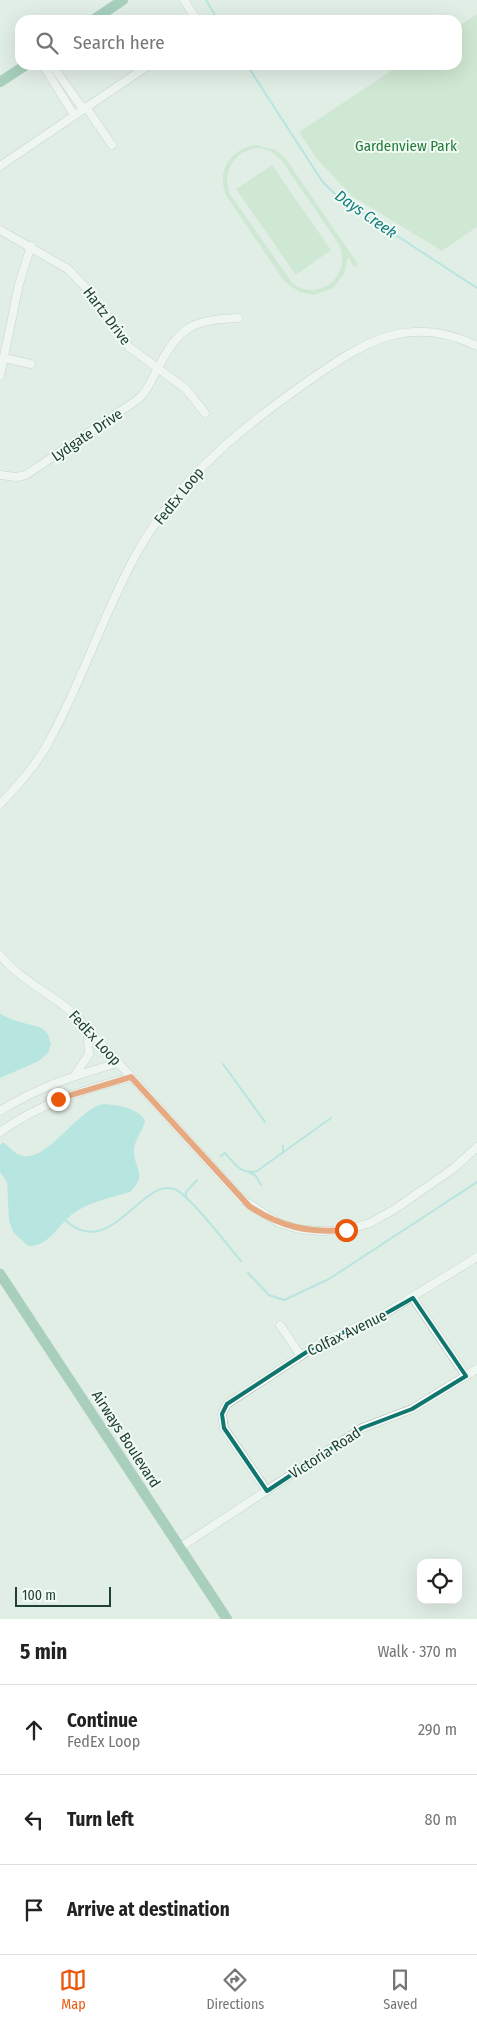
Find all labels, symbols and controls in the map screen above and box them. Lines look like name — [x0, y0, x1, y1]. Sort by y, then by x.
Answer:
search box — [15, 15, 462, 70]
icon: search — [33, 29, 61, 57]
text: Search here — [73, 31, 165, 54]
park label: Gardenview Park — [355, 137, 457, 155]
water label: Days Creek — [331, 186, 401, 242]
street label: Hartz Drive — [79, 284, 135, 348]
street label: Lydgate Drive — [48, 405, 126, 465]
street label: FedEx Loop — [150, 464, 208, 528]
street label: FedEx Loop — [65, 1007, 125, 1069]
route end — [47, 1088, 70, 1111]
route start — [335, 1219, 358, 1242]
street label: Colfax Avenue — [304, 1306, 390, 1360]
street label: Airways Boulevard — [88, 1387, 164, 1491]
street label: Victoria Road — [286, 1423, 364, 1483]
map controls — [417, 1559, 462, 1604]
button: locate — [417, 1559, 462, 1604]
scale bar — [15, 1584, 111, 1607]
text: 100 m — [22, 1587, 56, 1604]
text: 5 min — [20, 1639, 67, 1665]
text: Walk · 370 m — [377, 1642, 457, 1661]
text: Continue — [67, 1709, 138, 1732]
icon: ahead — [20, 1716, 48, 1744]
text: 290 m — [418, 1720, 457, 1739]
text: FedEx Loop — [67, 1732, 140, 1751]
icon: left — [20, 1806, 48, 1834]
text: Turn left — [67, 1808, 134, 1831]
text: 80 m — [425, 1810, 457, 1829]
icon: arrive — [20, 1896, 48, 1924]
text: Arrive at destination — [67, 1898, 230, 1921]
tab: Map — [59, 1966, 87, 2013]
tab: Directions — [206, 1966, 264, 2013]
tab: Saved — [383, 1966, 418, 2013]

